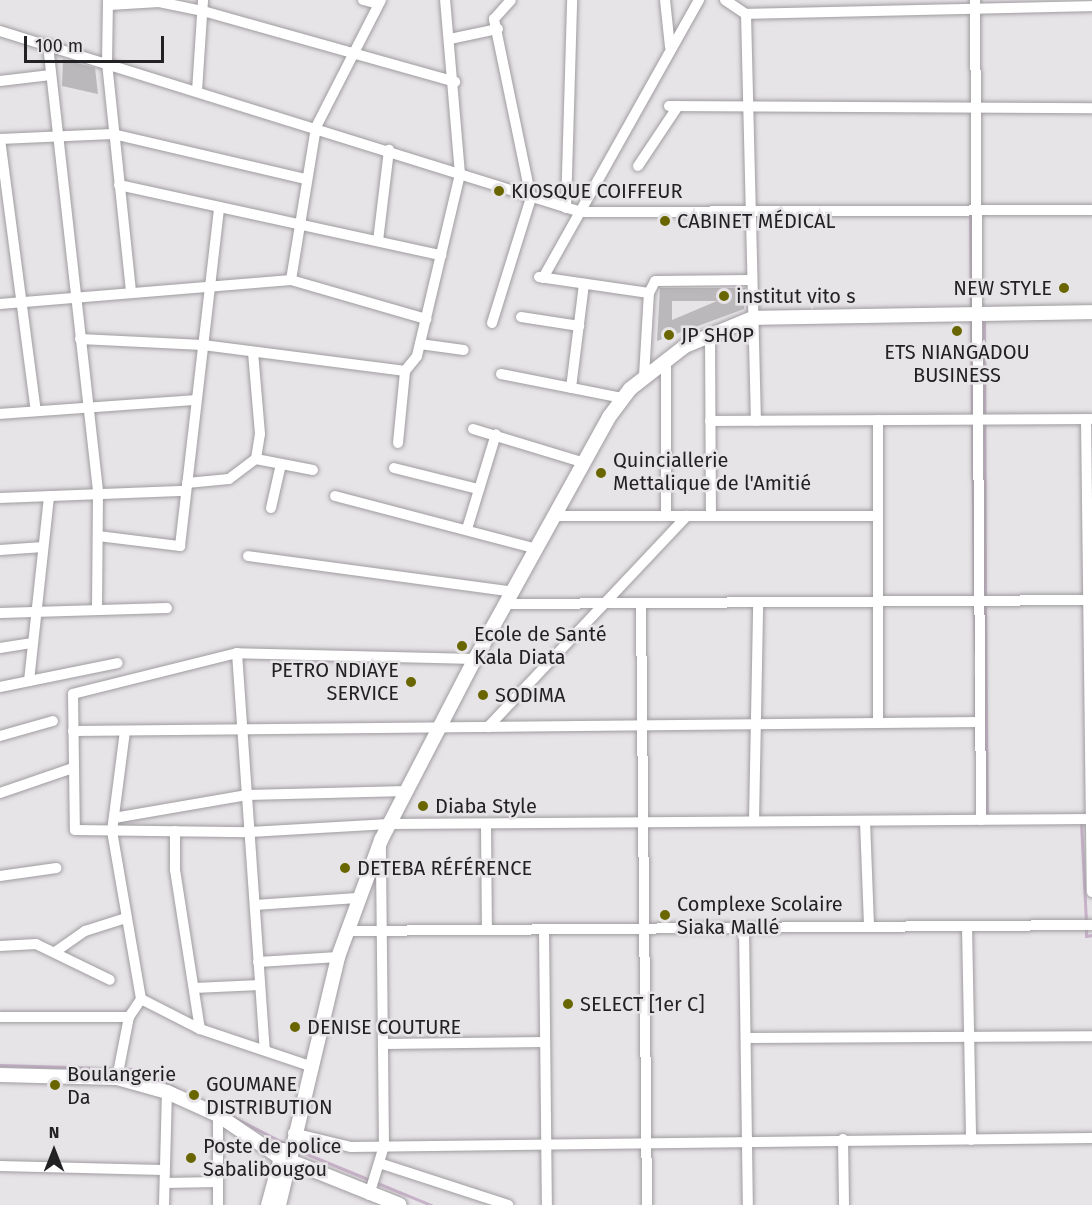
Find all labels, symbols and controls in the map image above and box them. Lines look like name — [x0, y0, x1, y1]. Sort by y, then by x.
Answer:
scale bar — [27, 24, 166, 62]
text: 100 m — [35, 35, 83, 57]
place label: KIOSQUE COIFFEUR — [511, 179, 683, 203]
marker: KIOSQUE COIFFEUR — [492, 184, 506, 198]
place label: CABINET MÉDICAL — [677, 209, 835, 233]
marker: CABINET MÉDICAL — [658, 214, 672, 228]
place label: NEW STYLE — [953, 276, 1052, 300]
marker: NEW STYLE — [1057, 281, 1071, 295]
place label: institut vito s — [736, 284, 856, 308]
marker: institut vito s — [717, 289, 731, 303]
place label: JP SHOP — [681, 323, 754, 347]
marker: ETS NIANGADOU BUSINESS — [950, 324, 964, 338]
marker: JP SHOP — [662, 328, 676, 342]
place label: ETS NIANGADOU BUSINESS — [884, 340, 1030, 387]
place label: Quinciallerie Mettalique de l'Amitié — [613, 449, 811, 496]
marker: Quinciallerie Mettalique de l'Amitié — [594, 466, 608, 480]
place label: Ecole de Santé Kala Diata — [474, 622, 607, 669]
marker: Ecole de Santé Kala Diata — [455, 639, 469, 653]
place label: PETRO NDIAYE SERVICE — [271, 658, 399, 705]
marker: PETRO NDIAYE SERVICE — [404, 675, 418, 689]
place label: SODIMA — [495, 683, 566, 707]
marker: SODIMA — [476, 688, 490, 702]
place label: Diaba Style — [435, 794, 537, 818]
marker: Diaba Style — [416, 799, 430, 813]
place label: DETEBA RÉFÉRENCE — [357, 856, 532, 880]
marker: DETEBA RÉFÉRENCE — [338, 861, 352, 875]
place label: Complexe Scolaire Siaka Mallé — [677, 892, 843, 939]
marker: Complexe Scolaire Siaka Mallé — [658, 908, 672, 922]
place label: SELECT [1er C] — [580, 992, 705, 1016]
marker: SELECT [1er C] — [561, 997, 575, 1011]
place label: DENISE COUTURE — [307, 1015, 461, 1039]
marker: DENISE COUTURE — [288, 1020, 302, 1034]
place label: Boulangerie Da — [67, 1062, 176, 1109]
place label: GOUMANE DISTRIBUTION — [206, 1072, 333, 1119]
marker: Boulangerie Da — [48, 1078, 62, 1092]
marker: GOUMANE DISTRIBUTION — [187, 1088, 201, 1102]
north arrow — [24, 1121, 84, 1181]
text: N — [49, 1123, 59, 1142]
place label: Poste de police Sabalibougou — [203, 1134, 341, 1181]
marker: Poste de police Sabalibougou — [184, 1151, 198, 1165]

